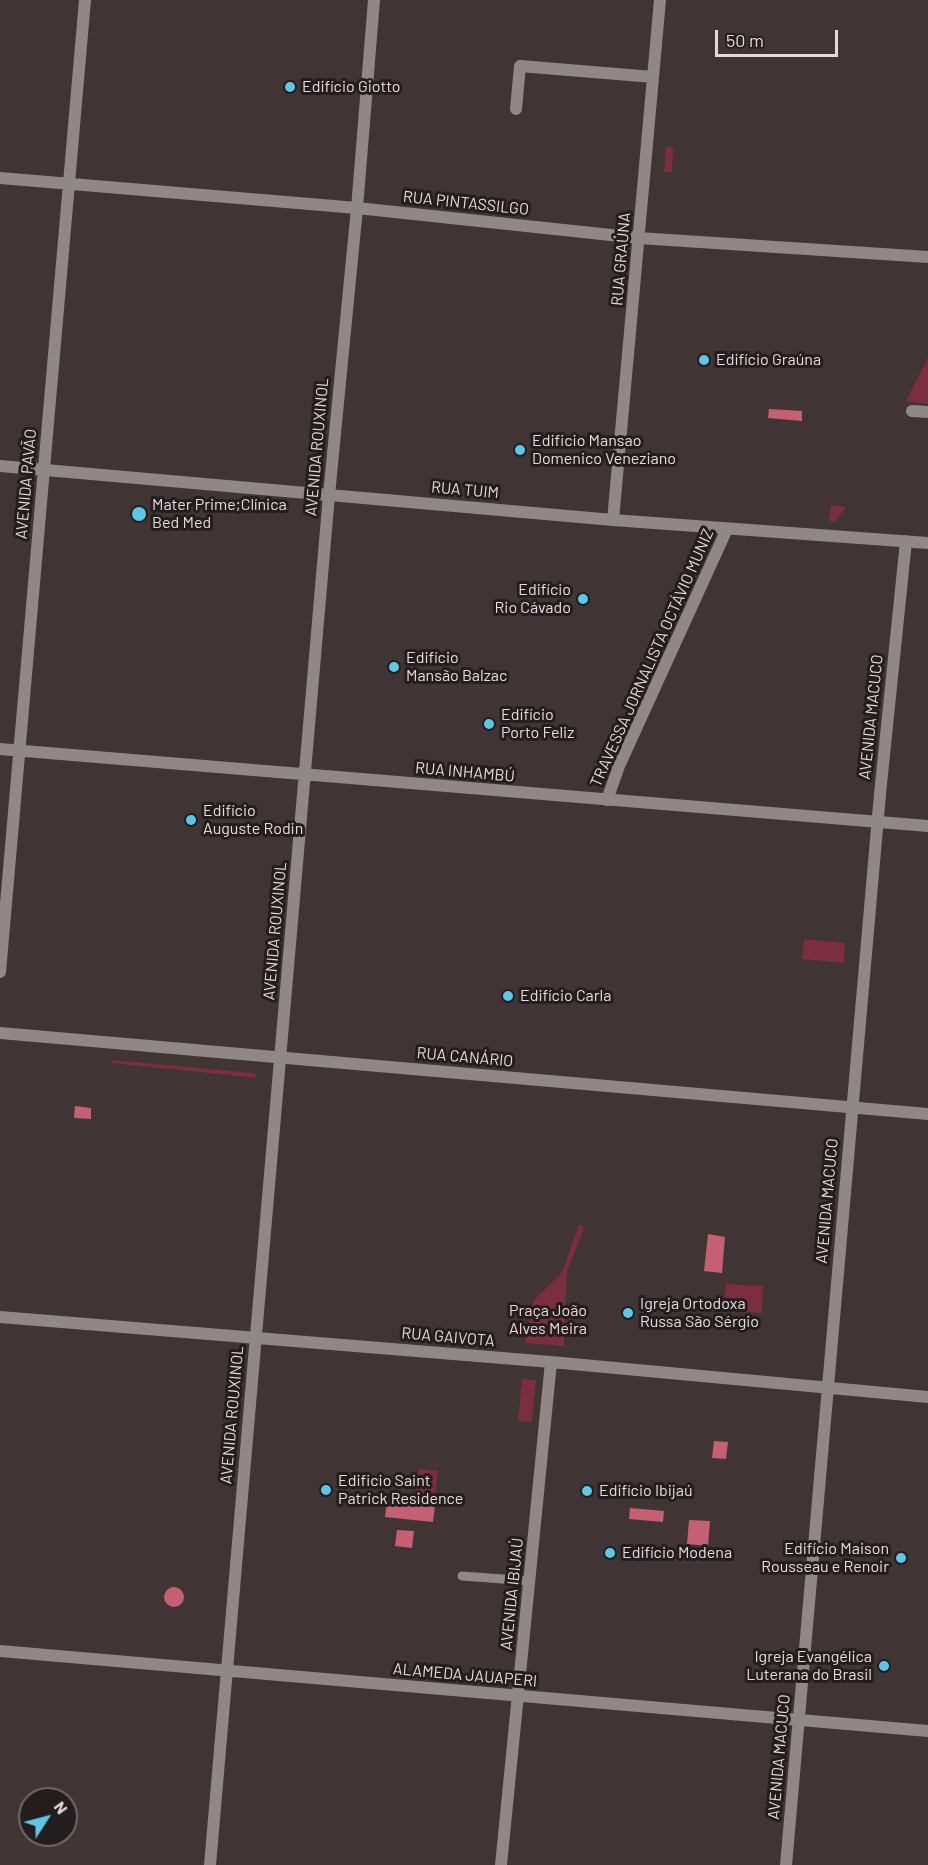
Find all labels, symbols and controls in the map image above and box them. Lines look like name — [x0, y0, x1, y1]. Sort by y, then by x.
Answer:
scale bar — [718, 18, 841, 56]
text: 50 m — [726, 29, 764, 51]
place label: Edifício Giotto — [302, 77, 401, 97]
marker: Edifício Giotto — [283, 80, 297, 94]
street label: RUA PINTASSILGO — [402, 187, 530, 219]
street label: RUA GRAÚNA — [607, 211, 635, 307]
place label: Edifício Graúna — [716, 350, 821, 370]
marker: Edifício Graúna — [697, 353, 711, 367]
street label: AVENIDA ROUXINOL — [301, 377, 333, 517]
street label: AVENIDA PAVÃO — [12, 428, 40, 540]
place label: Edificio Mansao Domenico Veneziano — [532, 431, 676, 469]
marker: Edificio Mansao Domenico Veneziano — [513, 443, 527, 457]
street label: RUA TUIM — [430, 477, 500, 503]
place label: Mater Prime;Clínica Bed Med — [152, 495, 287, 533]
marker: Mater Prime;Clínica Bed Med — [130, 505, 148, 523]
street label: TRAVESSA JORNALISTA OCTÁVIO MUNIZ — [586, 526, 718, 790]
place label: Edifício Rio Cávado — [495, 580, 571, 618]
marker: Edifício Rio Cávado — [576, 592, 590, 606]
place label: Edifício Mansão Balzac — [406, 648, 507, 686]
street label: AVENIDA MACUCO — [855, 653, 887, 781]
marker: Edifício Mansão Balzac — [387, 660, 401, 674]
place label: Edifício Porto Feliz — [501, 705, 574, 743]
marker: Edifício Porto Feliz — [482, 717, 496, 731]
street label: RUA INHAMBÚ — [414, 758, 516, 786]
place label: Edifício Auguste Rodin — [203, 801, 303, 839]
marker: Edifício Auguste Rodin — [184, 813, 198, 827]
street label: AVENIDA ROUXINOL — [259, 861, 291, 1001]
place label: Edifício Carla — [520, 986, 611, 1006]
marker: Edifício Carla — [501, 989, 515, 1003]
street label: RUA CANÁRIO — [416, 1043, 514, 1071]
street label: AVENIDA MACUCO — [812, 1138, 842, 1264]
place label: Igreja Ortodoxa Russa São Sérgio — [640, 1294, 759, 1332]
park label: Praça João Alves Meira — [509, 1301, 587, 1339]
marker: Igreja Ortodoxa Russa São Sérgio — [621, 1306, 635, 1320]
street label: RUA GAIVOTA — [401, 1323, 495, 1351]
street label: AVENIDA ROUXINOL — [216, 1345, 248, 1485]
place label: Edificio Saint Patrick Residence — [338, 1471, 463, 1509]
place label: Edifício Ibijaú — [599, 1481, 693, 1501]
marker: Edificio Saint Patrick Residence — [319, 1483, 333, 1497]
marker: Edifício Ibijaú — [580, 1484, 594, 1498]
street label: AVENIDA IBIJAÚ — [497, 1537, 527, 1651]
place label: Edifício Maison Rousseau e Renoir — [761, 1539, 889, 1577]
place label: Edifício Modena — [622, 1543, 732, 1563]
marker: Edifício Modena — [603, 1546, 617, 1560]
marker: Edifício Maison Rousseau e Renoir — [894, 1551, 908, 1565]
place label: Igreja Evangélica Luterana do Brasil — [746, 1647, 872, 1685]
street label: ALAMEDA JAUAPERI — [392, 1659, 538, 1691]
marker: Igreja Evangélica Luterana do Brasil — [877, 1659, 891, 1673]
street label: AVENIDA MACUCO — [764, 1694, 794, 1820]
north arrow — [18, 1787, 78, 1847]
text: N — [51, 1797, 72, 1817]

